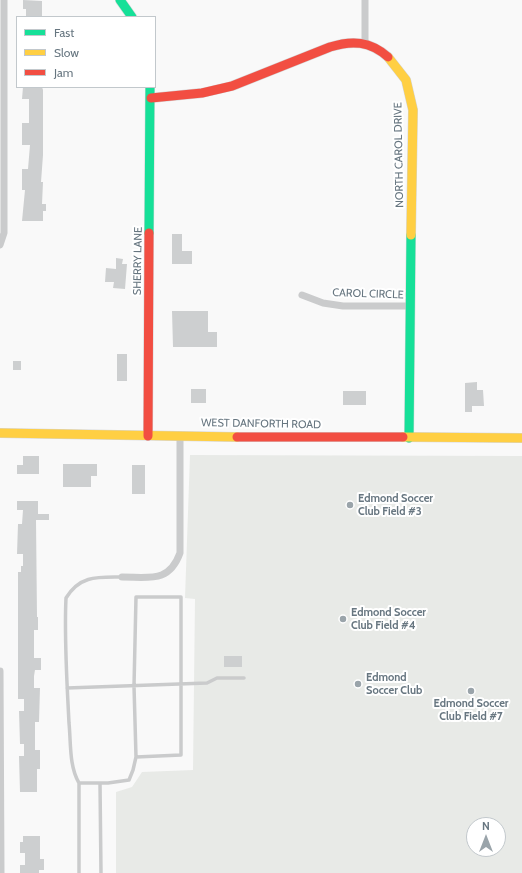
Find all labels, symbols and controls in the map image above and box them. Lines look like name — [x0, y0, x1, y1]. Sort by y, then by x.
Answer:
legend — [16, 16, 156, 88]
text: Fast — [54, 25, 74, 40]
text: Slow — [54, 45, 79, 60]
text: Jam — [54, 65, 73, 80]
street label: NORTH CAROL DRIVE — [391, 102, 407, 208]
street label: SHERRY LANE — [131, 227, 145, 295]
street label: CAROL CIRCLE — [332, 286, 404, 302]
street label: WEST DANFORTH ROAD — [201, 416, 321, 432]
place label: Edmond Soccer Club Field #3 — [358, 492, 433, 518]
marker: Edmond Soccer Club Field #3 — [345, 500, 355, 510]
place label: Edmond Soccer Club Field #4 — [351, 606, 426, 632]
marker: Edmond Soccer Club Field #4 — [338, 614, 348, 624]
place label: Edmond Soccer Club — [366, 671, 422, 697]
marker: Edmond Soccer Club — [353, 679, 363, 689]
marker: Edmond Soccer Club Field #7 — [466, 686, 476, 696]
place label: Edmond Soccer Club Field #7 — [434, 697, 508, 723]
north arrow — [466, 817, 506, 857]
text: N — [482, 819, 490, 833]

